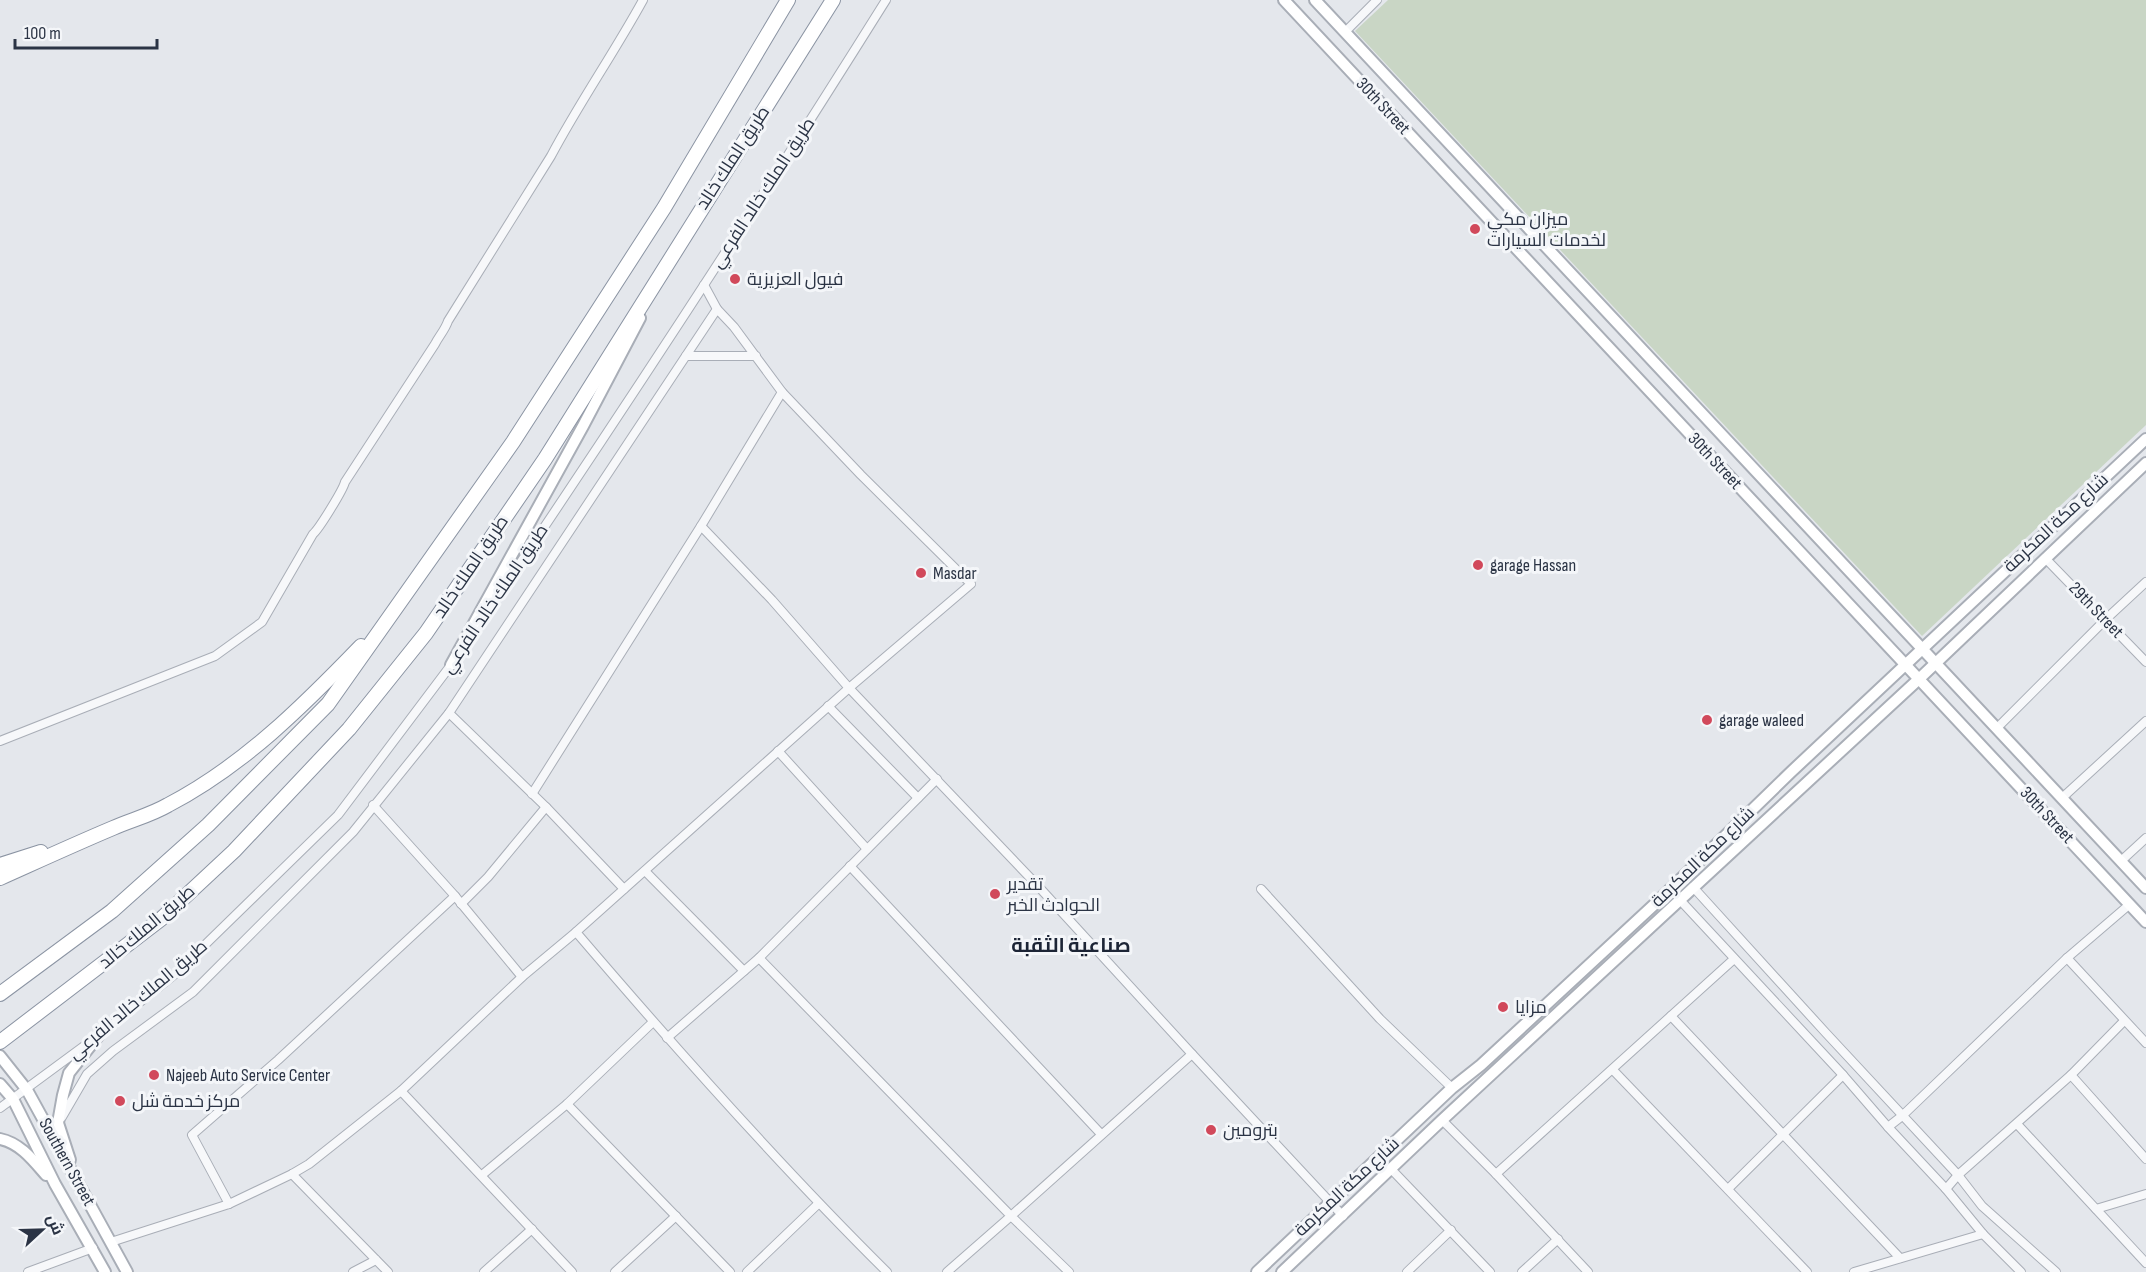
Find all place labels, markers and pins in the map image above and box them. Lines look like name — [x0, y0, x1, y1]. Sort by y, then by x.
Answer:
place label: ميزان مكي لخدمات السيارات — [1487, 209, 1606, 251]
marker: ميزان مكي لخدمات السيارات — [1468, 222, 1482, 236]
place label: فيول العزيزية — [747, 269, 843, 290]
marker: فيول العزيزية — [728, 272, 742, 286]
place label: garage Hassan — [1490, 555, 1576, 576]
marker: garage Hassan — [1471, 558, 1485, 572]
place label: Masdar — [933, 563, 977, 584]
marker: Masdar — [914, 566, 928, 580]
place label: garage waleed — [1719, 710, 1804, 731]
marker: garage waleed — [1700, 713, 1714, 727]
place label: تقدير الحوادث الخبر — [1006, 874, 1100, 916]
marker: تقدير الحوادث الخبر — [988, 887, 1002, 901]
place label: مزايا — [1515, 997, 1547, 1018]
marker: مزايا — [1496, 1000, 1510, 1014]
place label: Najeeb Auto Service Center — [166, 1065, 330, 1086]
marker: Najeeb Auto Service Center — [147, 1068, 161, 1082]
place label: مركز خدمة شل — [132, 1091, 240, 1112]
marker: مركز خدمة شل — [113, 1094, 127, 1108]
place label: بترومين — [1223, 1120, 1278, 1141]
marker: بترومين — [1204, 1123, 1218, 1137]

